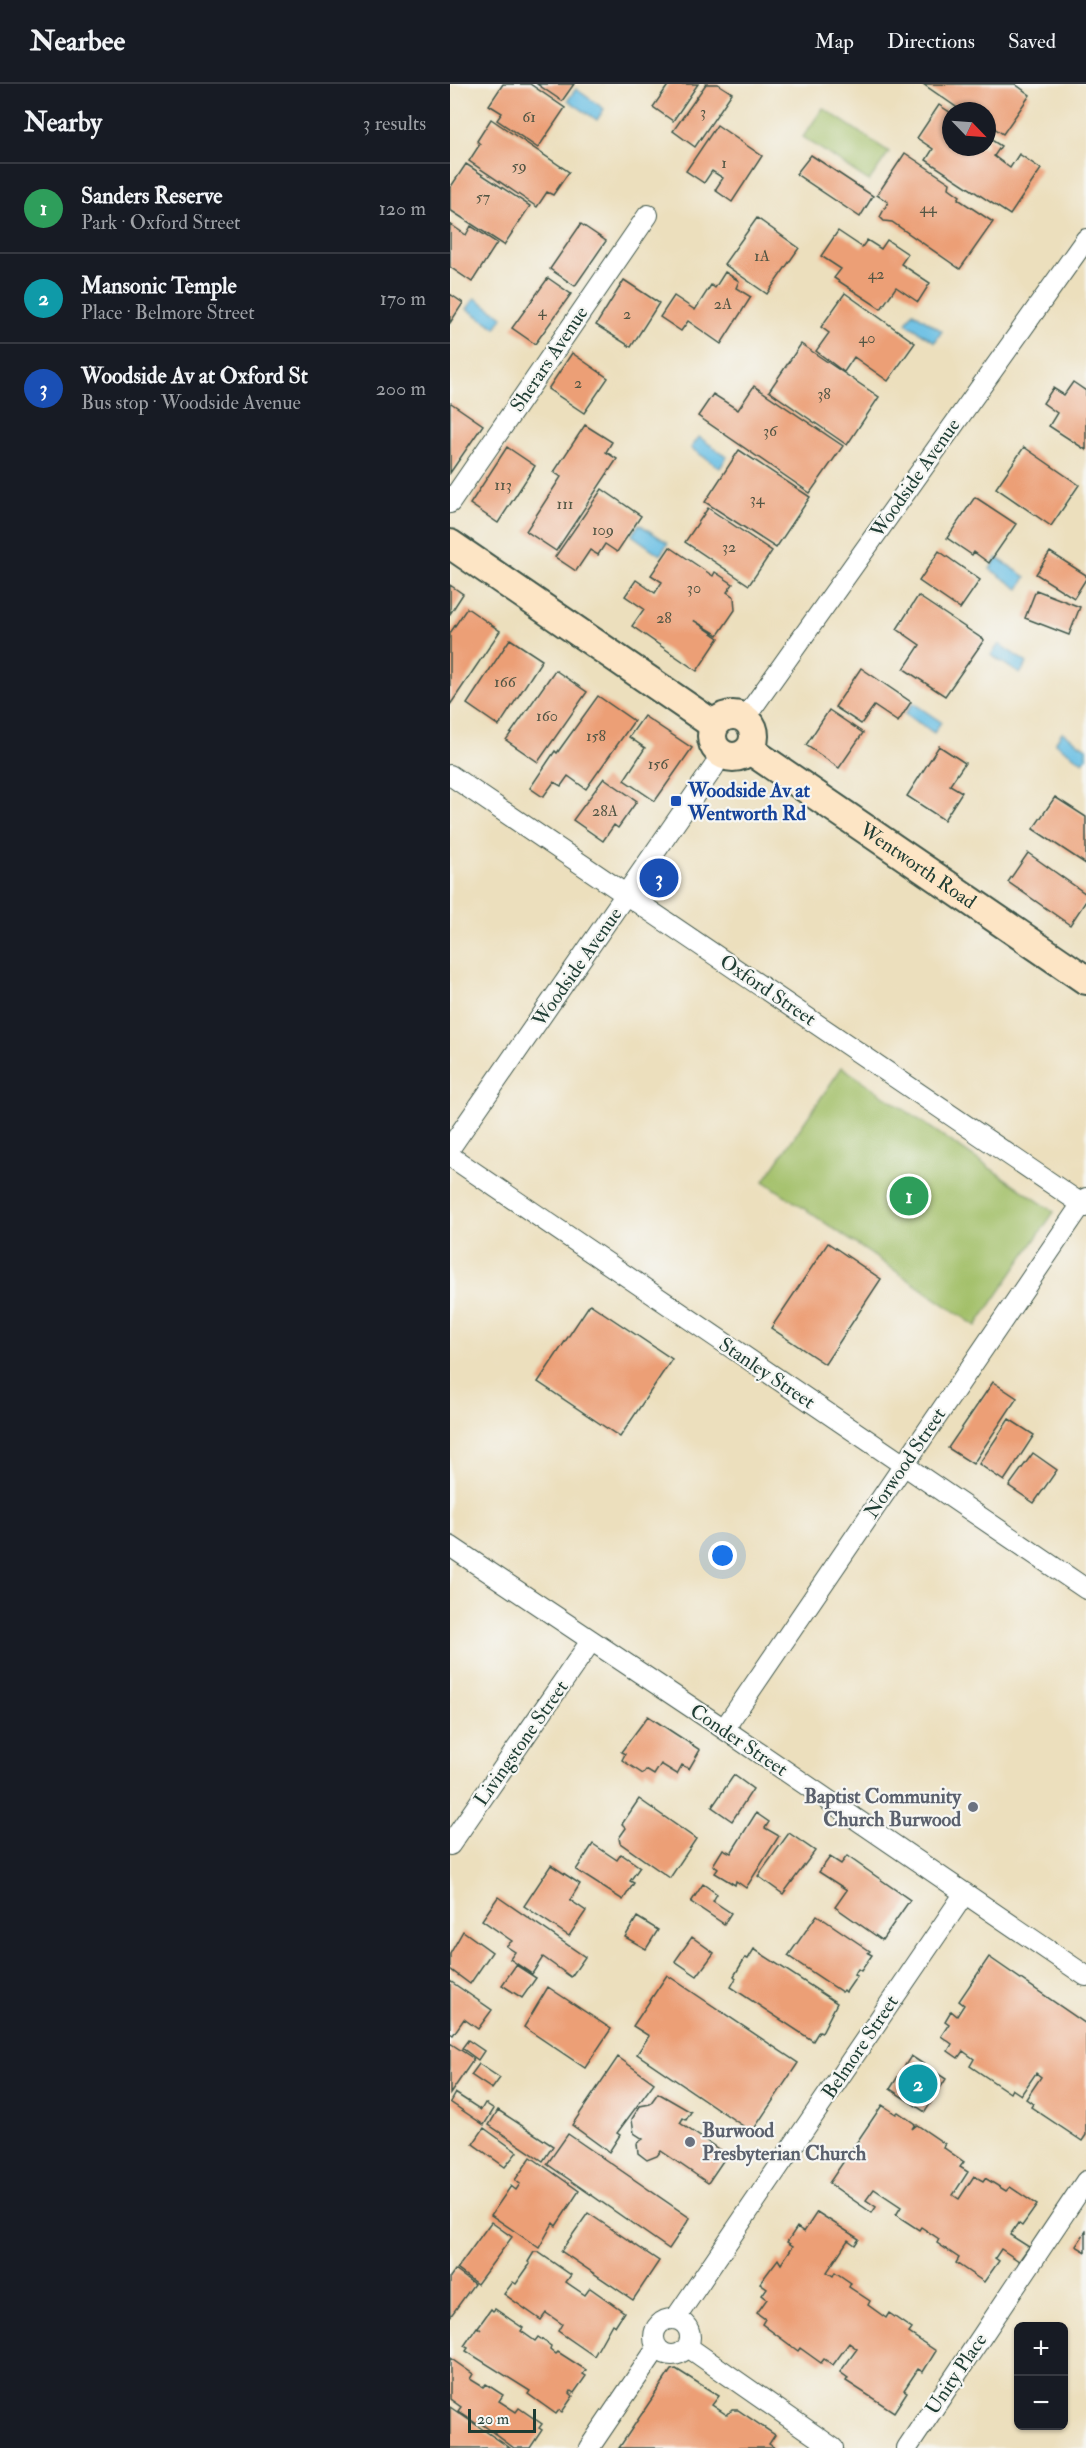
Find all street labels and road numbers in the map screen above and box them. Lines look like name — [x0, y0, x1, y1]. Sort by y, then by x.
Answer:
street label: Sherars Avenue — [505, 301, 593, 417]
street label: Woodside Avenue — [864, 413, 965, 543]
street label: Wentworth Road — [854, 816, 982, 914]
street label: Woodside Avenue — [526, 902, 627, 1032]
street label: Oxford Street — [715, 949, 821, 1032]
street label: Stanley Street — [714, 1332, 820, 1415]
street label: Norwood Street — [859, 1402, 952, 1523]
street label: Livingstone Street — [468, 1675, 574, 1811]
street label: Conder Street — [685, 1698, 793, 1782]
street label: Belmore Street — [816, 1990, 904, 2104]
street label: Unity Place — [920, 2329, 992, 2419]

